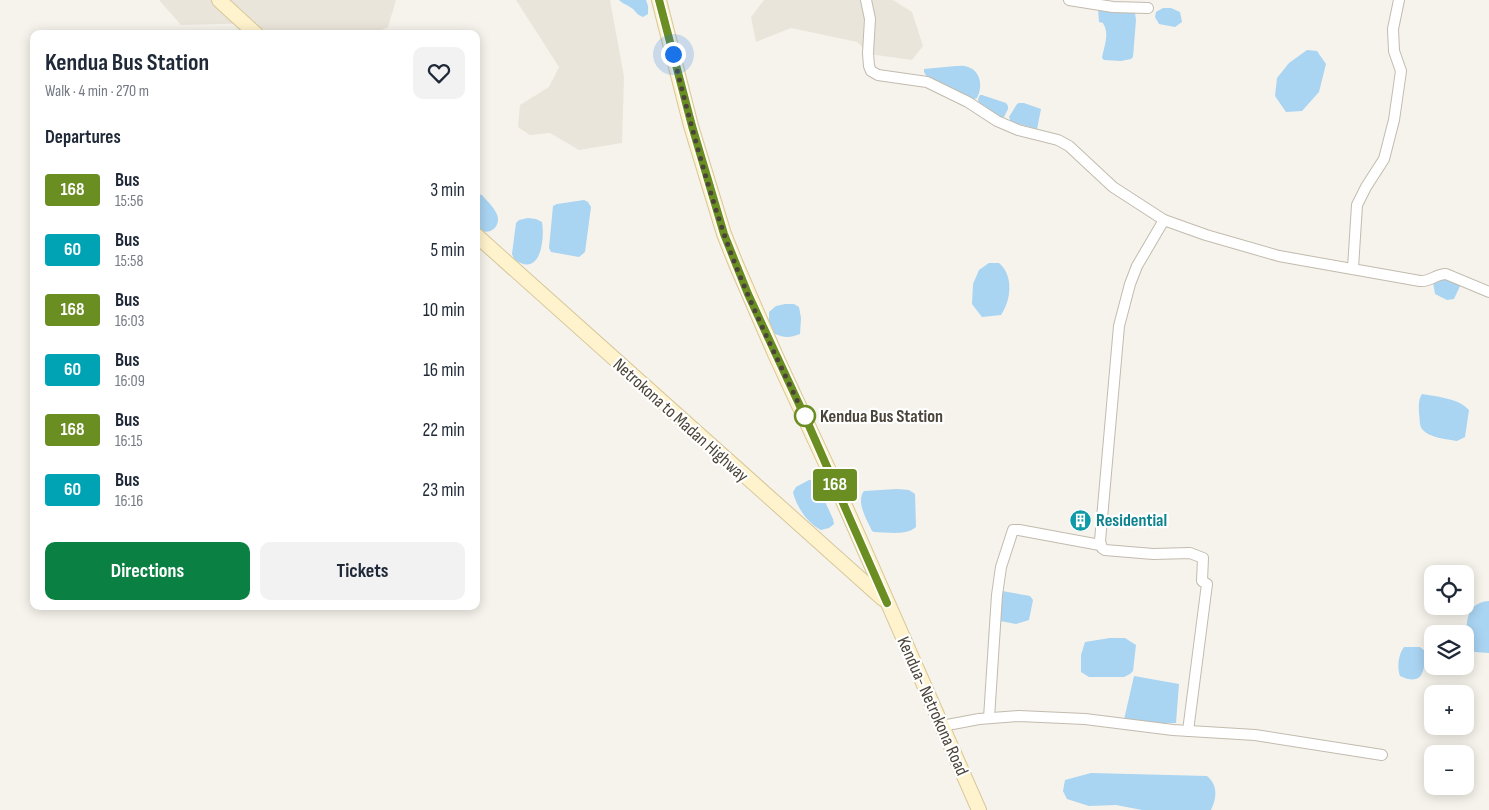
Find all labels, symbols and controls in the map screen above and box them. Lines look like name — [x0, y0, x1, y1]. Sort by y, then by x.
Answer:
your location — [661, 42, 686, 67]
button: heart — [413, 47, 465, 99]
text: Kendua Bus Station — [45, 48, 209, 77]
text: Walk · 4 min · 270 m — [45, 82, 149, 101]
text: Departures — [45, 126, 121, 149]
text: Bus — [115, 169, 140, 192]
text: 168 — [60, 179, 85, 200]
text: 3 min — [430, 179, 465, 202]
text: 15:56 — [115, 192, 143, 211]
text: Bus — [115, 229, 140, 252]
text: 60 — [64, 239, 81, 260]
text: 5 min — [430, 239, 465, 262]
text: 15:58 — [115, 252, 143, 271]
text: Bus — [115, 289, 140, 312]
text: 168 — [60, 299, 85, 320]
text: 10 min — [423, 299, 465, 322]
text: 16:03 — [115, 312, 144, 331]
text: Bus — [115, 349, 140, 372]
street label: Netrokona to Madan Highway — [609, 354, 753, 487]
text: 60 — [64, 359, 81, 380]
text: 16 min — [423, 359, 465, 382]
text: 16:09 — [115, 372, 145, 391]
marker: Kendua Bus Station — [794, 405, 816, 427]
place label: Kendua Bus Station — [820, 406, 943, 427]
text: Bus — [115, 409, 140, 432]
text: 168 — [60, 419, 85, 440]
text: 22 min — [422, 419, 465, 442]
text: 16:15 — [115, 432, 143, 451]
text: Bus — [115, 469, 140, 492]
line badge: 168 — [806, 469, 864, 501]
text: 168 — [823, 474, 847, 495]
text: 60 — [64, 479, 81, 500]
text: 23 min — [422, 479, 465, 502]
text: 16:16 — [115, 492, 143, 511]
building icon: Residential — [1068, 508, 1092, 532]
place label: Residential — [1096, 510, 1167, 531]
button: Directions — [45, 542, 250, 600]
button: Tickets — [260, 542, 465, 600]
map controls — [1424, 565, 1474, 795]
button: locate — [1424, 565, 1474, 615]
button: layers — [1424, 625, 1474, 675]
street label: Kendua- Netrokona Road — [892, 633, 973, 779]
button: + — [1424, 685, 1474, 735]
button: − — [1424, 745, 1474, 795]

